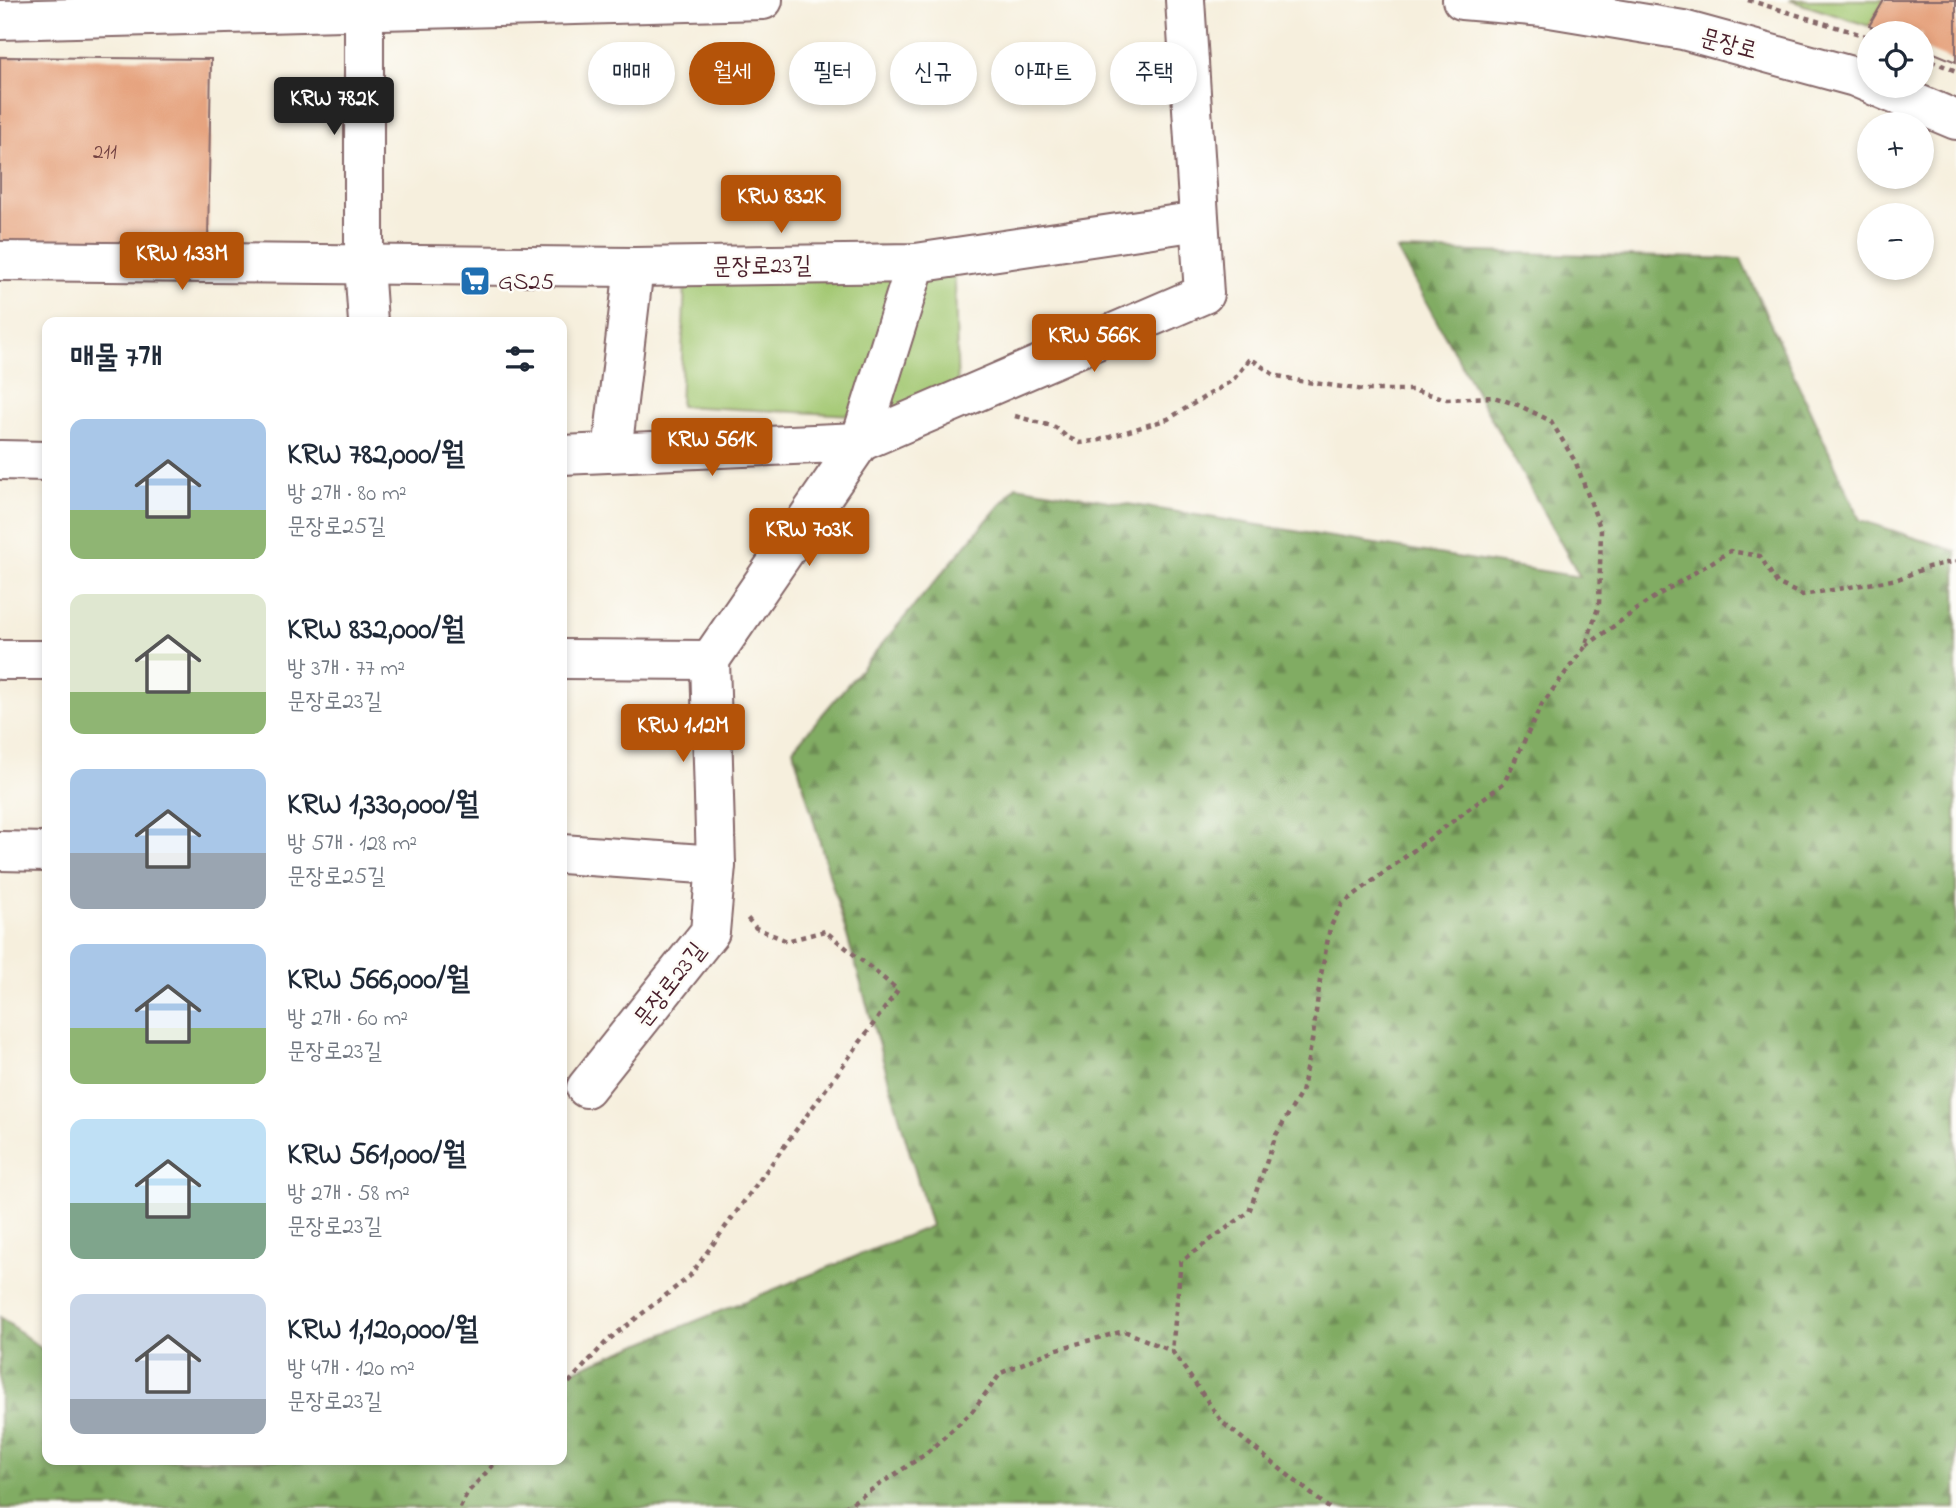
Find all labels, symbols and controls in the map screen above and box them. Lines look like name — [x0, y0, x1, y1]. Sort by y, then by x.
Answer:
street label: 문장로 — [1696, 21, 1761, 70]
map controls — [1857, 21, 1934, 280]
button: locate — [1857, 21, 1934, 98]
chip: 매매 — [588, 42, 675, 105]
chip: 월세 — [689, 42, 775, 105]
chip: 필터 — [789, 42, 876, 105]
chip: 신규 — [890, 42, 977, 105]
chip: 아파트 — [991, 42, 1096, 105]
chip: 주택 — [1110, 42, 1197, 105]
pin: KRW 782K — [262, 78, 406, 137]
text: KRW 782K — [290, 83, 378, 116]
button: + — [1857, 112, 1934, 189]
house number: 211 — [93, 138, 117, 168]
pin: KRW 832K — [709, 176, 853, 235]
text: KRW 832K — [737, 181, 825, 214]
button: − — [1857, 203, 1934, 280]
pin: KRW 1.33M — [102, 232, 262, 292]
text: KRW 1.33M — [136, 238, 228, 271]
street label: 문장로23길 — [712, 249, 812, 286]
supermarket icon: GS25 — [458, 264, 492, 298]
place label: GS25 — [498, 266, 554, 301]
pin: KRW 566K — [1022, 314, 1166, 374]
text: KRW 566K — [1048, 320, 1140, 353]
text: 매물 7개 — [70, 337, 162, 381]
icon: filters — [501, 340, 539, 378]
pin: KRW 561K — [640, 419, 784, 478]
text: KRW 561K — [667, 424, 757, 457]
text: KRW 782,000/월 — [287, 434, 465, 478]
icon: home — [126, 447, 210, 531]
text: 방 2개 · 80 m² — [287, 478, 407, 511]
pin: KRW 703K — [737, 508, 881, 568]
text: 문장로25길 — [287, 511, 386, 544]
text: KRW 703K — [765, 514, 853, 547]
text: KRW 832,000/월 — [287, 609, 465, 653]
icon: home — [126, 622, 210, 706]
text: 방 3개 · 77 m² — [287, 653, 405, 686]
text: 문장로23길 — [287, 686, 382, 719]
pin: KRW 1.12M — [603, 704, 763, 764]
text: KRW 1.12M — [637, 710, 729, 743]
text: KRW 1,330,000/월 — [287, 784, 479, 828]
icon: home — [126, 797, 210, 881]
text: 방 5개 · 128 m² — [287, 828, 417, 861]
text: 문장로25길 — [287, 861, 386, 894]
street label: 문장로23길 — [627, 936, 715, 1035]
text: KRW 566,000/월 — [287, 959, 470, 1003]
icon: home — [126, 972, 210, 1056]
text: 방 2개 · 60 m² — [287, 1003, 408, 1036]
text: 문장로23길 — [287, 1036, 382, 1069]
text: KRW 561,000/월 — [287, 1134, 466, 1178]
icon: home — [126, 1147, 210, 1231]
text: 방 2개 · 58 m² — [287, 1178, 410, 1211]
text: 문장로23길 — [287, 1211, 382, 1244]
text: KRW 1,120,000/월 — [287, 1309, 478, 1353]
icon: home — [126, 1322, 210, 1406]
text: 방 4개 · 120 m² — [287, 1353, 415, 1386]
text: 문장로23길 — [287, 1386, 382, 1419]

